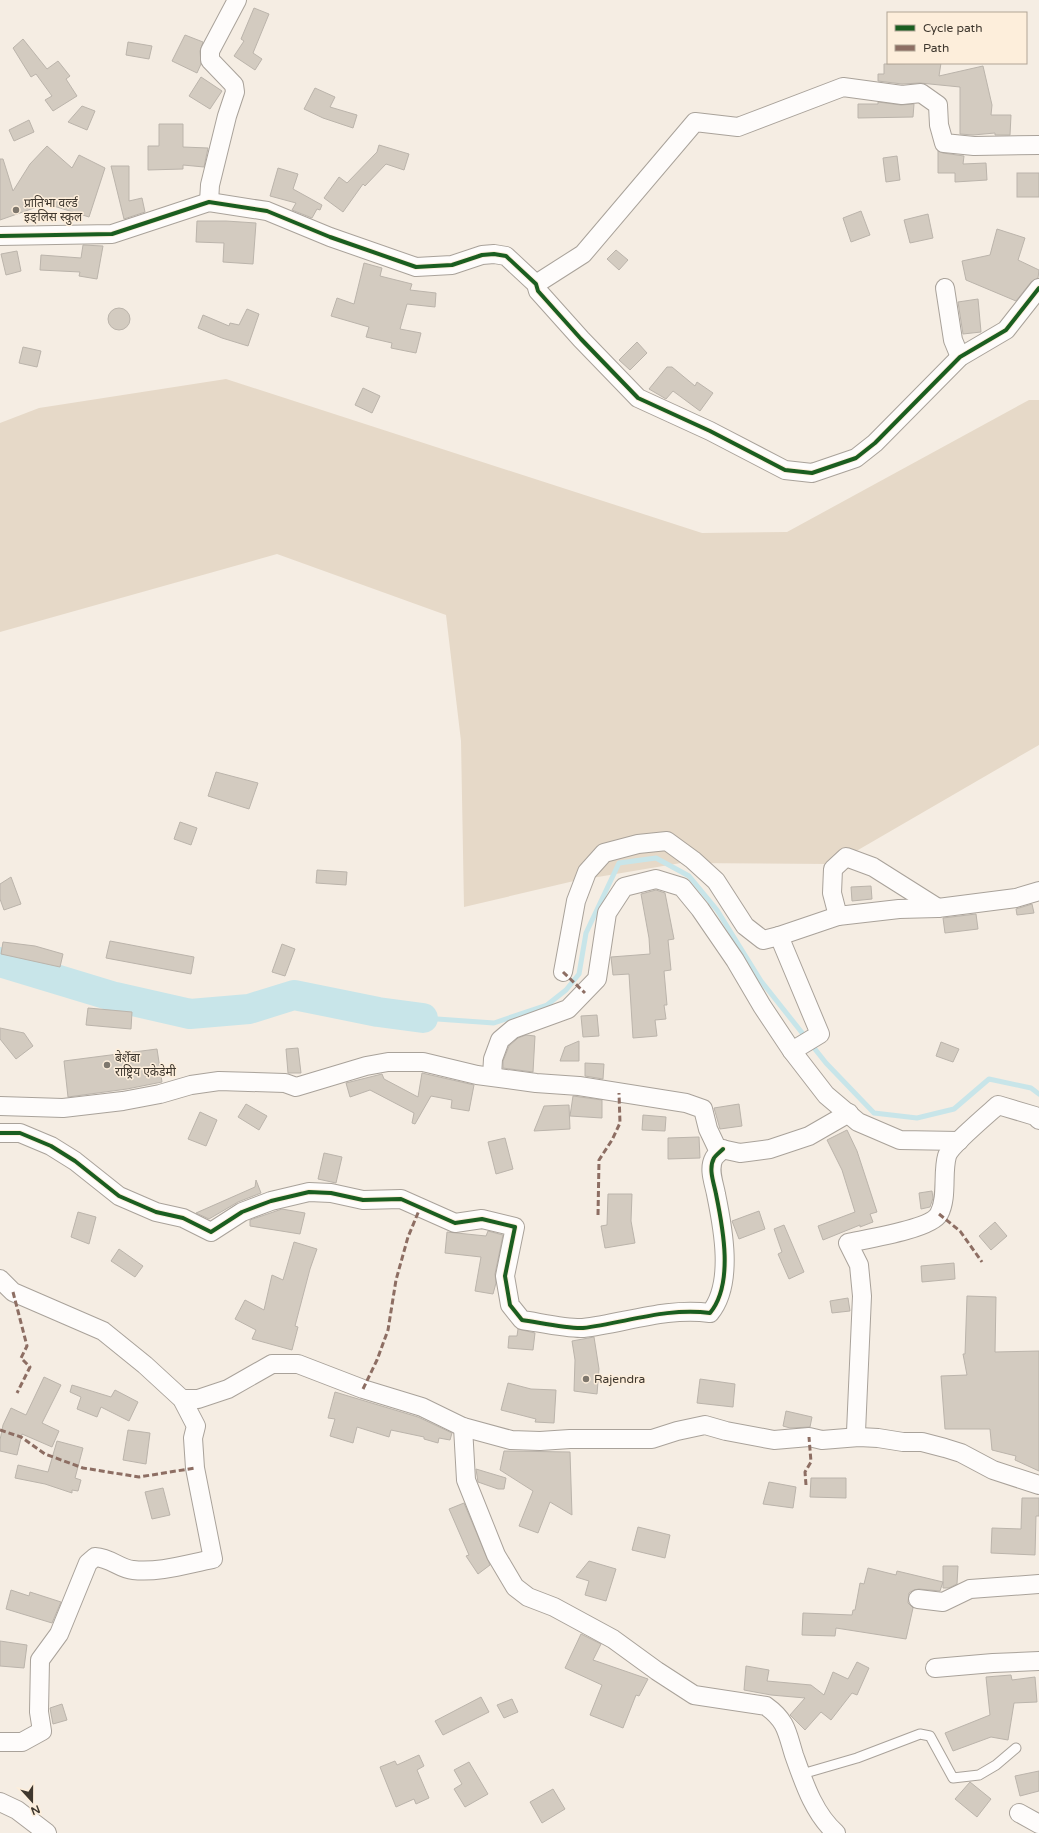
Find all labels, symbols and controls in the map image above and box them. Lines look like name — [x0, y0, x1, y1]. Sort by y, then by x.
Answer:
legend — [887, 12, 1027, 64]
text: Cycle path — [923, 21, 982, 35]
text: Path — [923, 41, 949, 55]
place label: प्रातिभा वर्ल्ड इङ्लिस स्कुल — [24, 195, 83, 225]
marker: प्रातिभा वर्ल्ड इङ्लिस स्कुल — [11, 205, 21, 215]
place label: बेर्शेबा राष्ट्रिय एकेडेमी — [115, 1050, 177, 1079]
marker: बेर्शेबा राष्ट्रिय एकेडेमी — [102, 1060, 112, 1070]
place label: Rajendra — [594, 1372, 645, 1386]
marker: Rajendra — [581, 1374, 591, 1384]
north arrow — [12, 1781, 52, 1821]
text: N — [29, 1802, 42, 1818]

